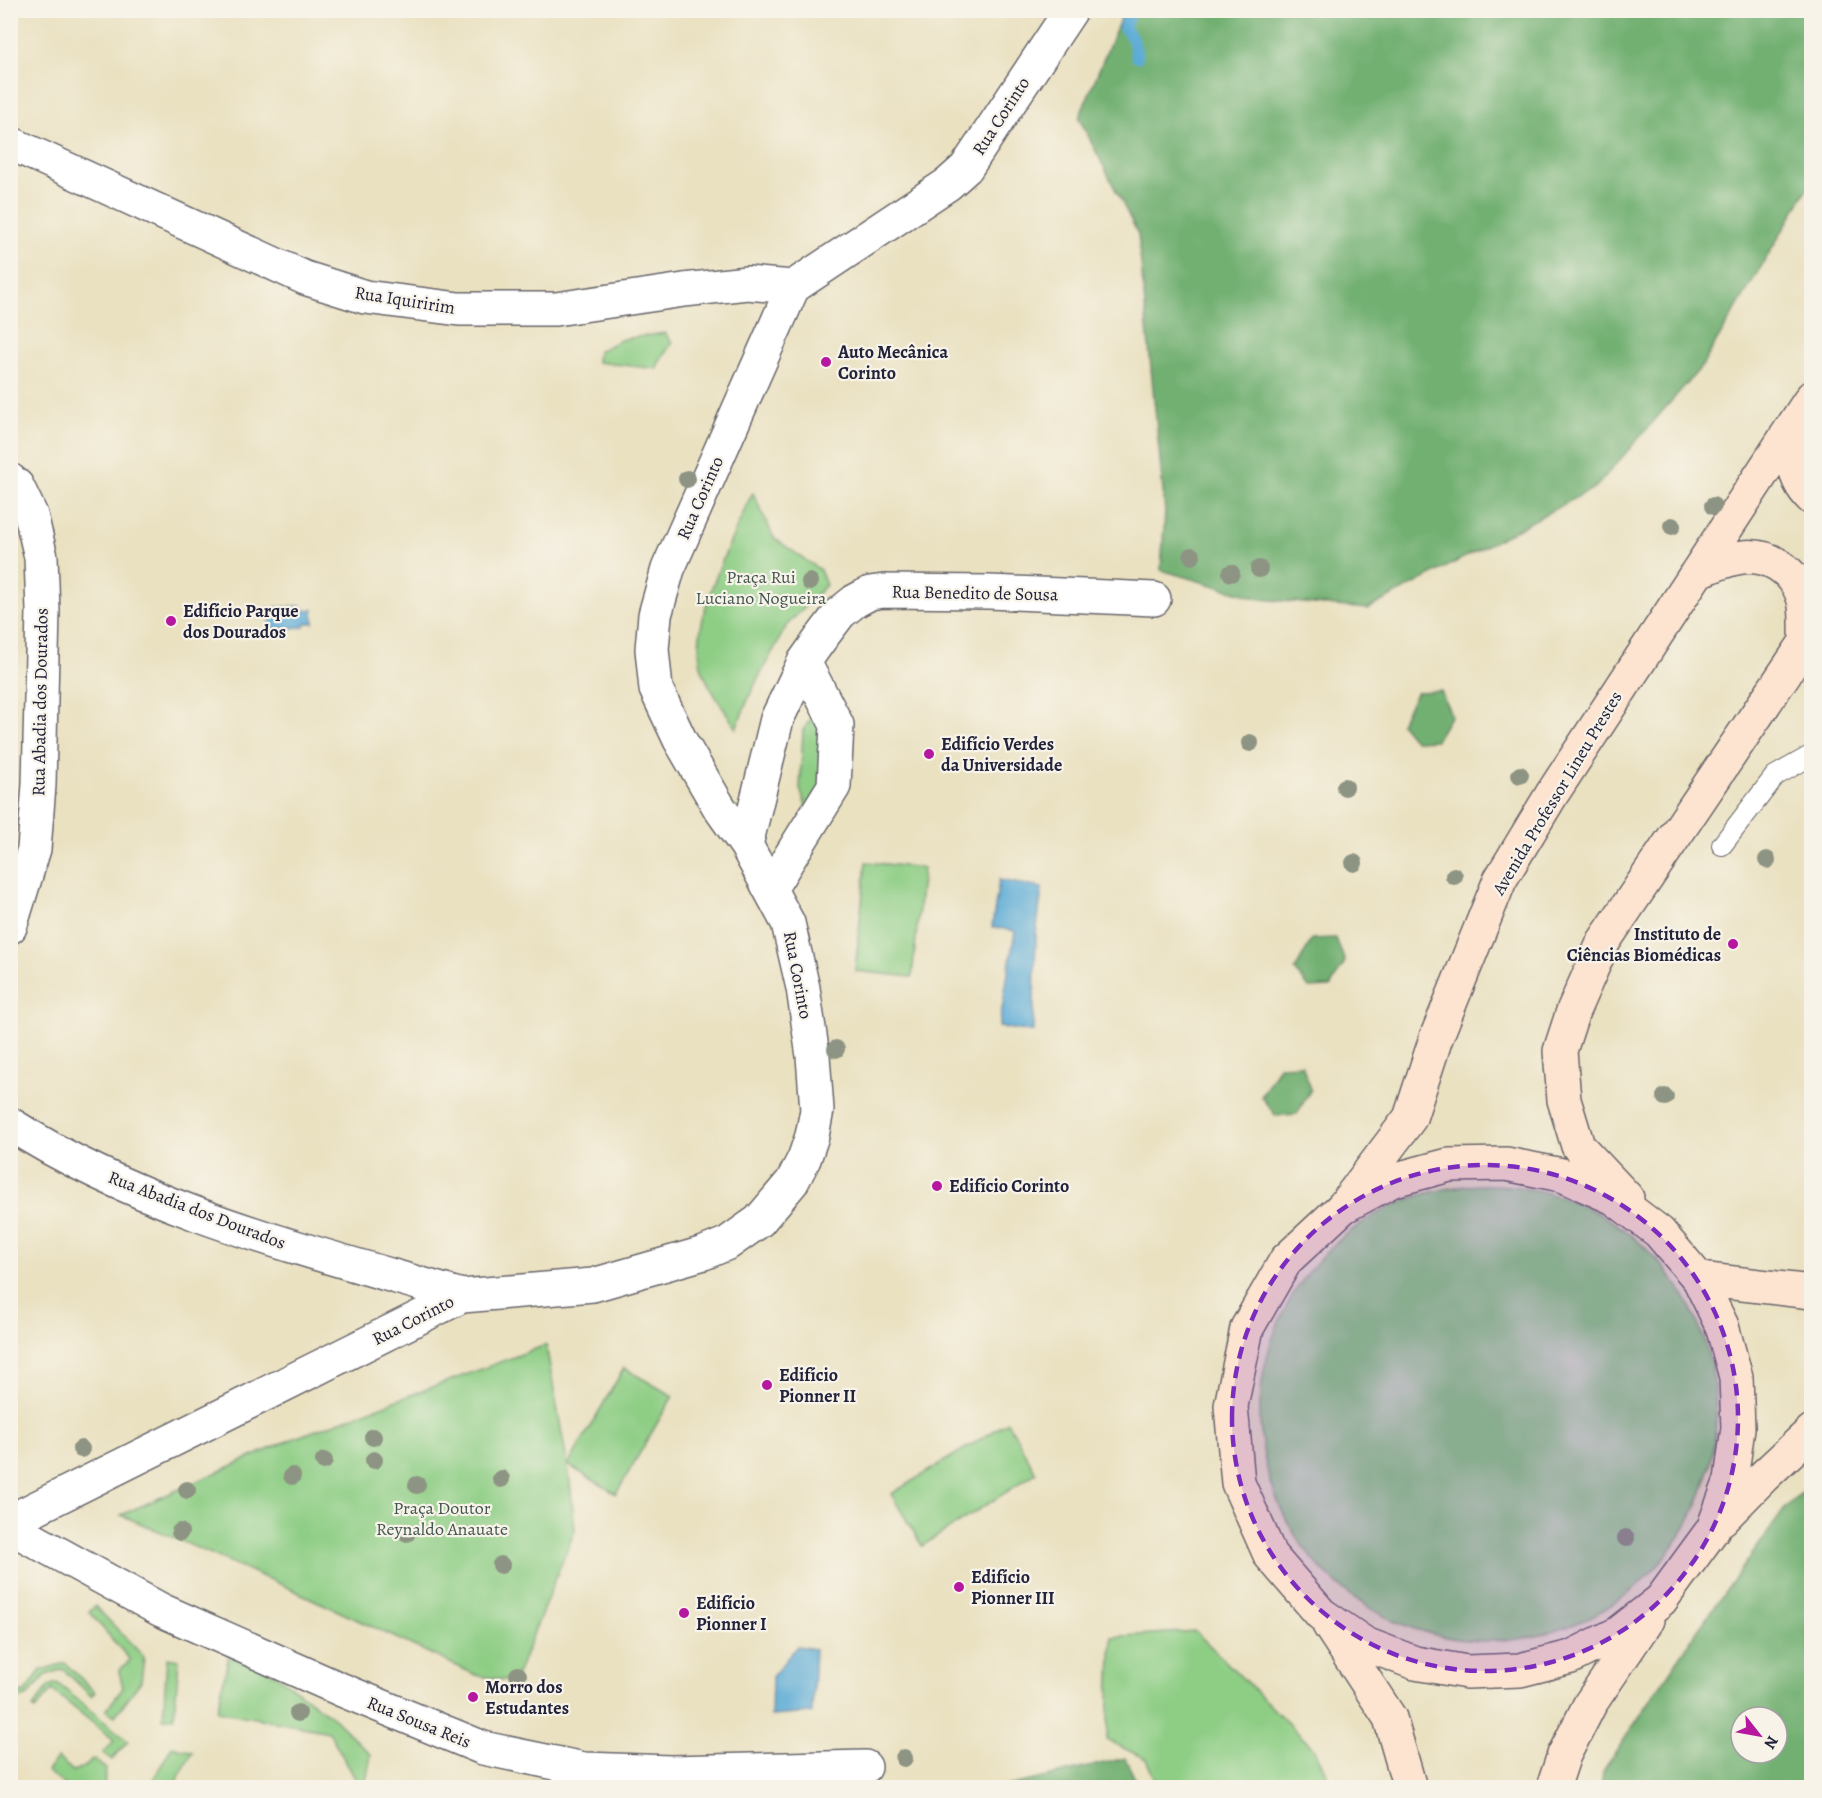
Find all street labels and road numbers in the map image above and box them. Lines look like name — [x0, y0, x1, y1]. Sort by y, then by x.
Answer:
street label: Rua Corinto — [967, 72, 1035, 160]
street label: Rua Iquiririm — [353, 280, 457, 320]
street label: Rua Corinto — [671, 453, 729, 543]
street label: Rua Benedito de Sousa — [891, 580, 1059, 606]
street label: Rua Abadia dos Dourados — [26, 608, 54, 796]
street label: Avenida Professor Lineu Prestes — [1486, 687, 1628, 900]
street label: Rua Corinto — [778, 929, 818, 1021]
street label: Rua Abadia dos Dourados — [105, 1165, 289, 1255]
street label: Rua Corinto — [368, 1289, 458, 1351]
street label: Rua Sousa Reis — [363, 1690, 475, 1754]

